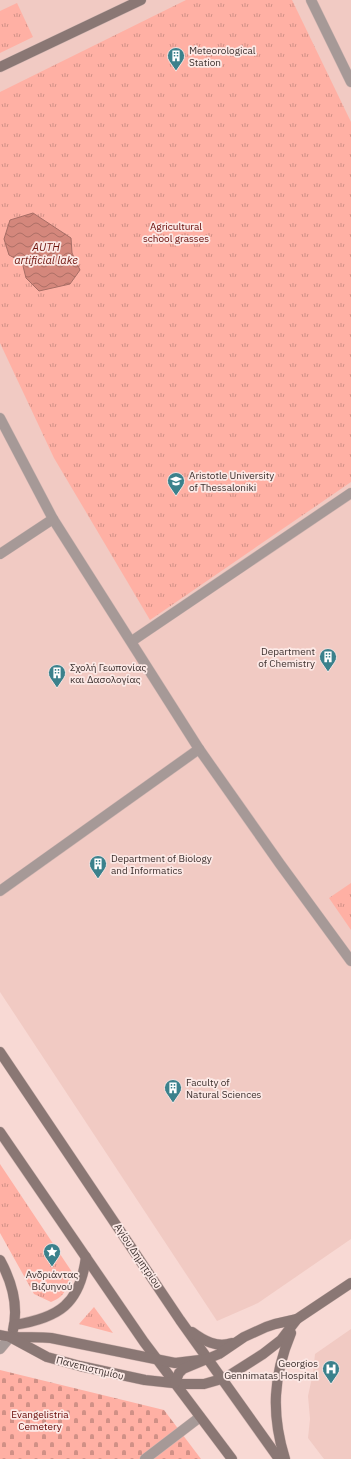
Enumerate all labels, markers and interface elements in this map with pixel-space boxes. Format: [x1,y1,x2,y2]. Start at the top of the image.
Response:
place label: Meteorological Station [189,44,256,69]
building icon: Meteorological Station [166,46,186,71]
park label: Agricultural school grasses [143,220,209,245]
water label: AUTH artificial lake [14,240,78,267]
place label: Aristotle University of Thessaloniki [189,469,274,494]
school or university icon: Aristotle University of Thessaloniki [166,471,186,496]
place label: Department of Chemistry [258,645,315,670]
building icon: Department of Chemistry [318,647,338,672]
place label: Σχολή Γεωπονίας και Δασολογίας [70,661,147,686]
building icon: Σχολή Γεωπονίας και Δασολογίας [47,663,67,688]
place label: Department of Biology and Informatics [111,852,212,877]
building icon: Department of Biology and Informatics [88,854,108,879]
place label: Faculty of Natural Sciences [186,1076,262,1101]
building icon: Faculty of Natural Sciences [163,1078,183,1103]
street label: Αγίου Δημητρίου [111,1221,165,1291]
place icon: Ανδριάντας Βιζυηνού [42,1242,62,1267]
place label: Ανδριάντας Βιζυηνού [26,1268,79,1293]
street label: Πανεπιστημίου [55,1353,125,1383]
place label: Georgios Gennimatas Hospital [224,1357,318,1382]
hospital icon: Georgios Gennimatas Hospital [321,1359,341,1384]
park label: Evangelistria Cemetery [11,1408,69,1433]

